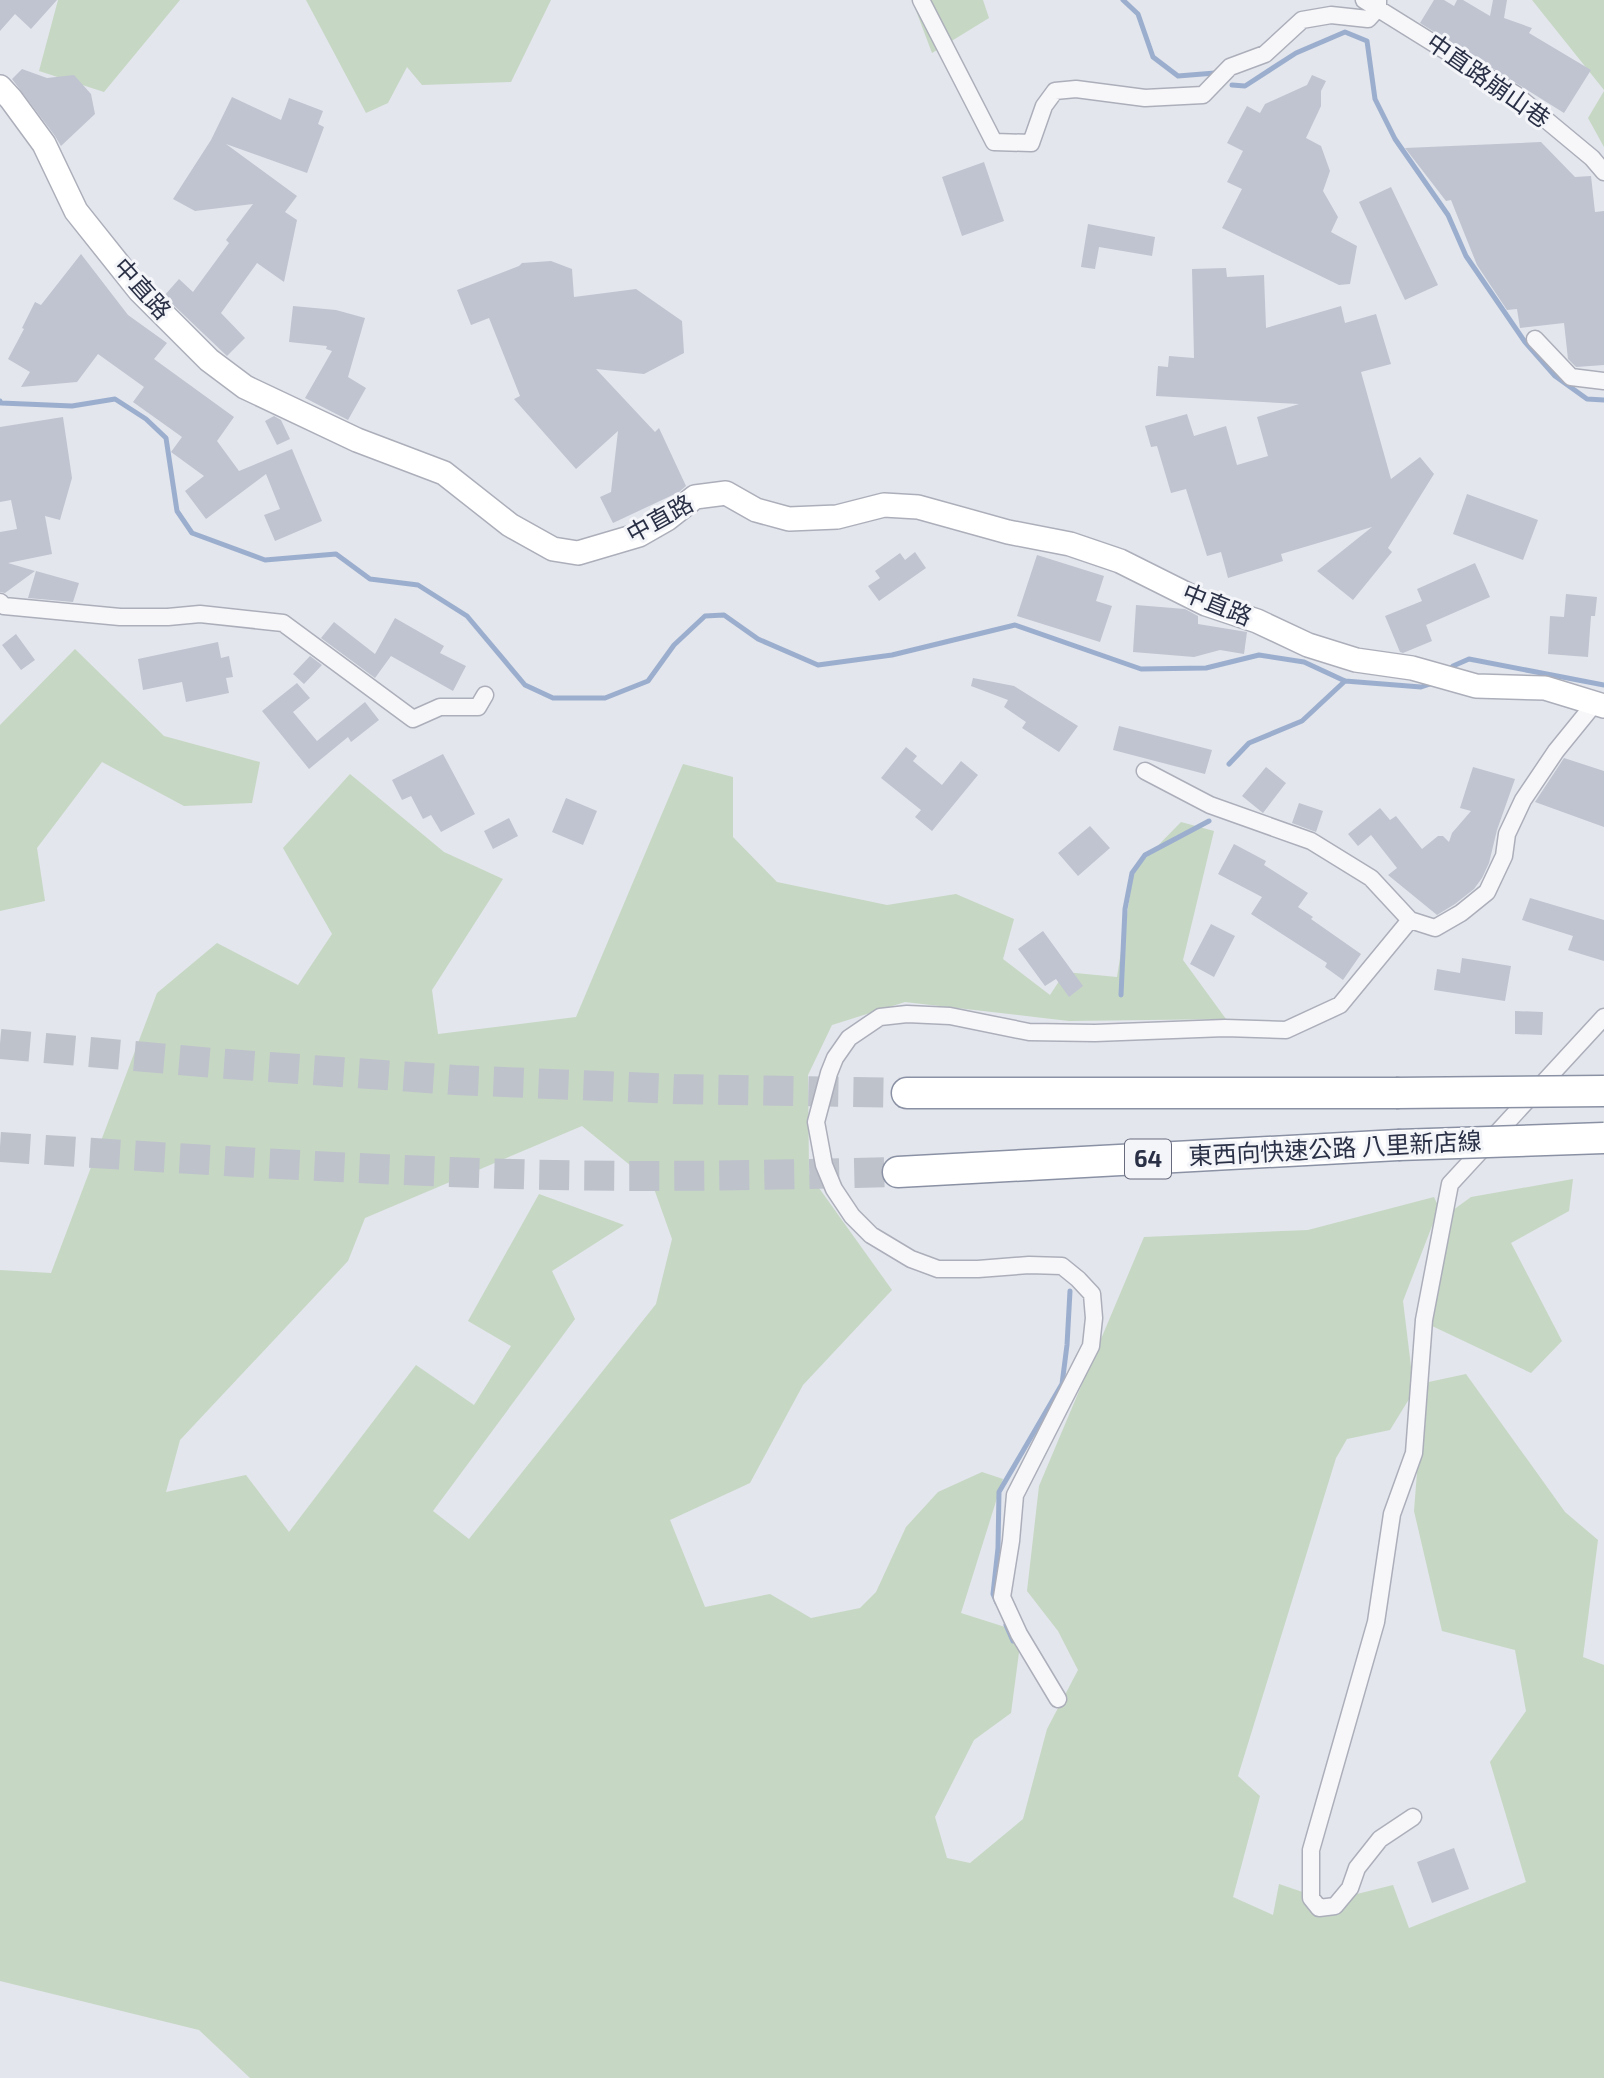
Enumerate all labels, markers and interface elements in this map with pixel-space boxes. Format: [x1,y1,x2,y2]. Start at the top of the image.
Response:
street label: 中直路崩山巷 [1422,27,1556,133]
street label: 中直路 [108,252,178,324]
street label: 中直路 [621,488,698,548]
street label: 中直路 [1179,577,1256,631]
street label: 東西向快速公路 八里新店線 [1188,1125,1482,1170]
road number: 64 [1125,1140,1171,1178]

